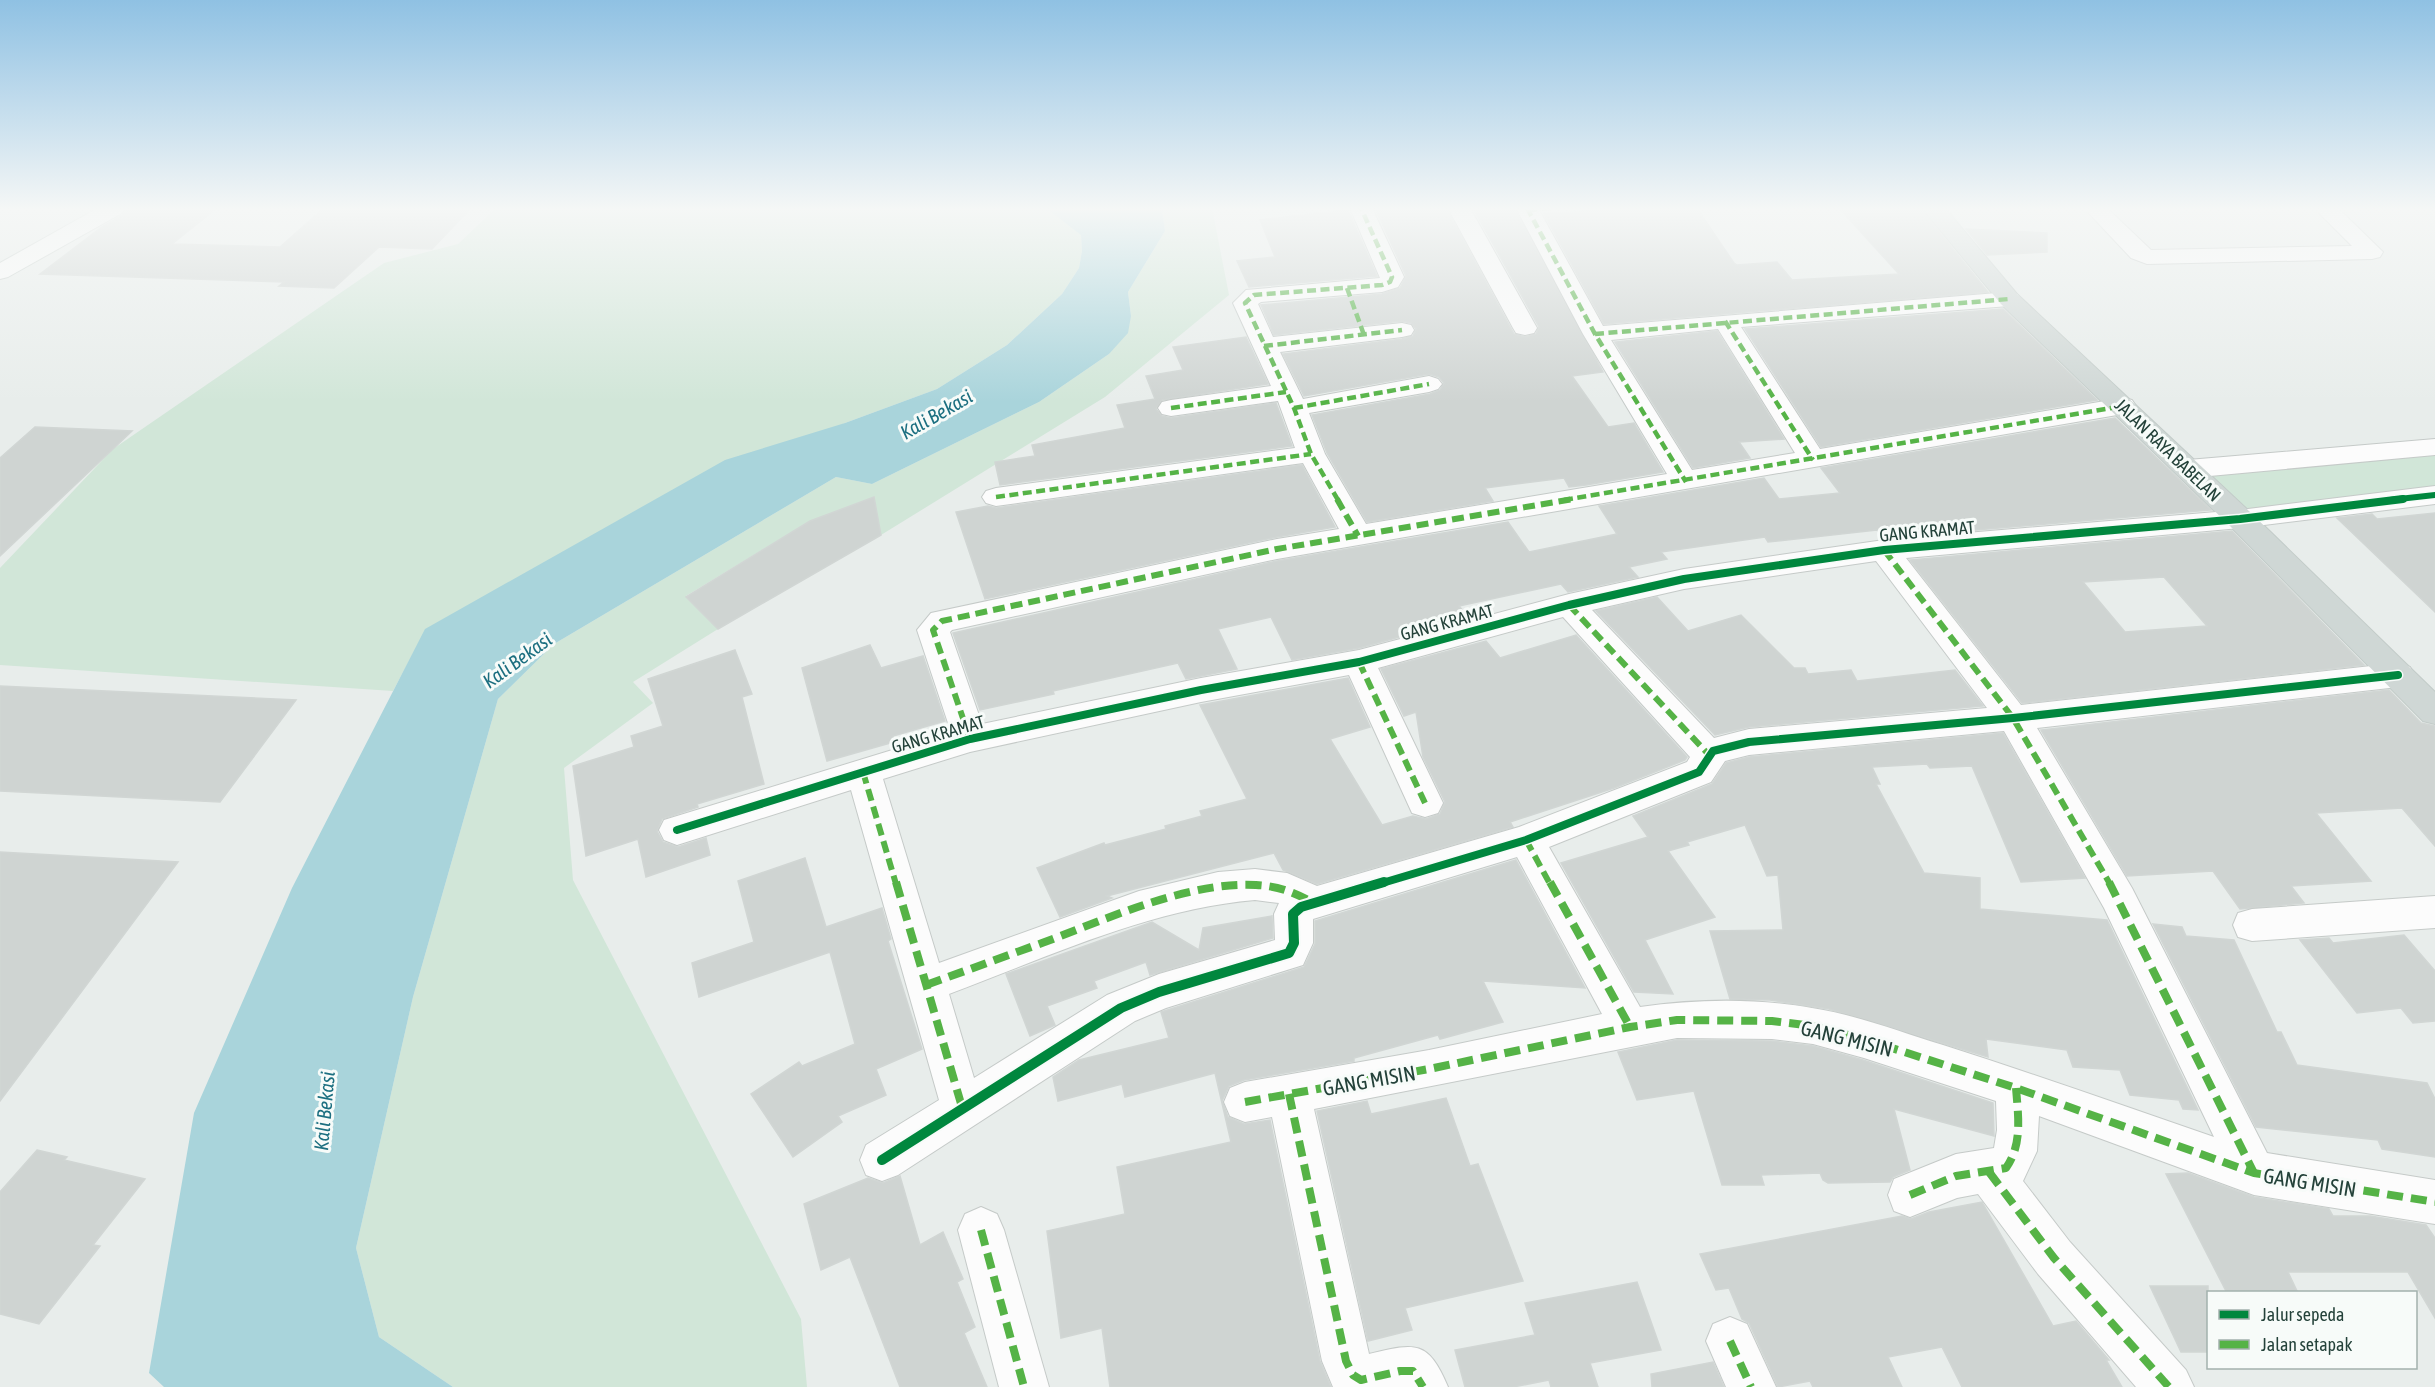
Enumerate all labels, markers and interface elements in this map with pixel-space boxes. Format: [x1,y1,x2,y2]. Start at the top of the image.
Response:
water label: Kali Bekasi [896,384,976,444]
street label: JALAN RAYA BABELAN [2111,394,2225,506]
street label: GANG KRAMAT [1878,516,1976,546]
street label: GANG KRAMAT [1398,599,1496,645]
water label: Kali Bekasi [478,627,556,693]
street label: GANG KRAMAT [889,711,987,757]
street label: GANG MISIN [1799,1015,1895,1061]
street label: GANG MISIN [1321,1060,1417,1100]
water label: Kali Bekasi [309,1070,339,1151]
street label: GANG MISIN [2262,1163,2358,1201]
legend [2207,1291,2417,1369]
text: Jalur sepeda [2261,1304,2344,1325]
text: Jalan setapak [2261,1334,2352,1355]

